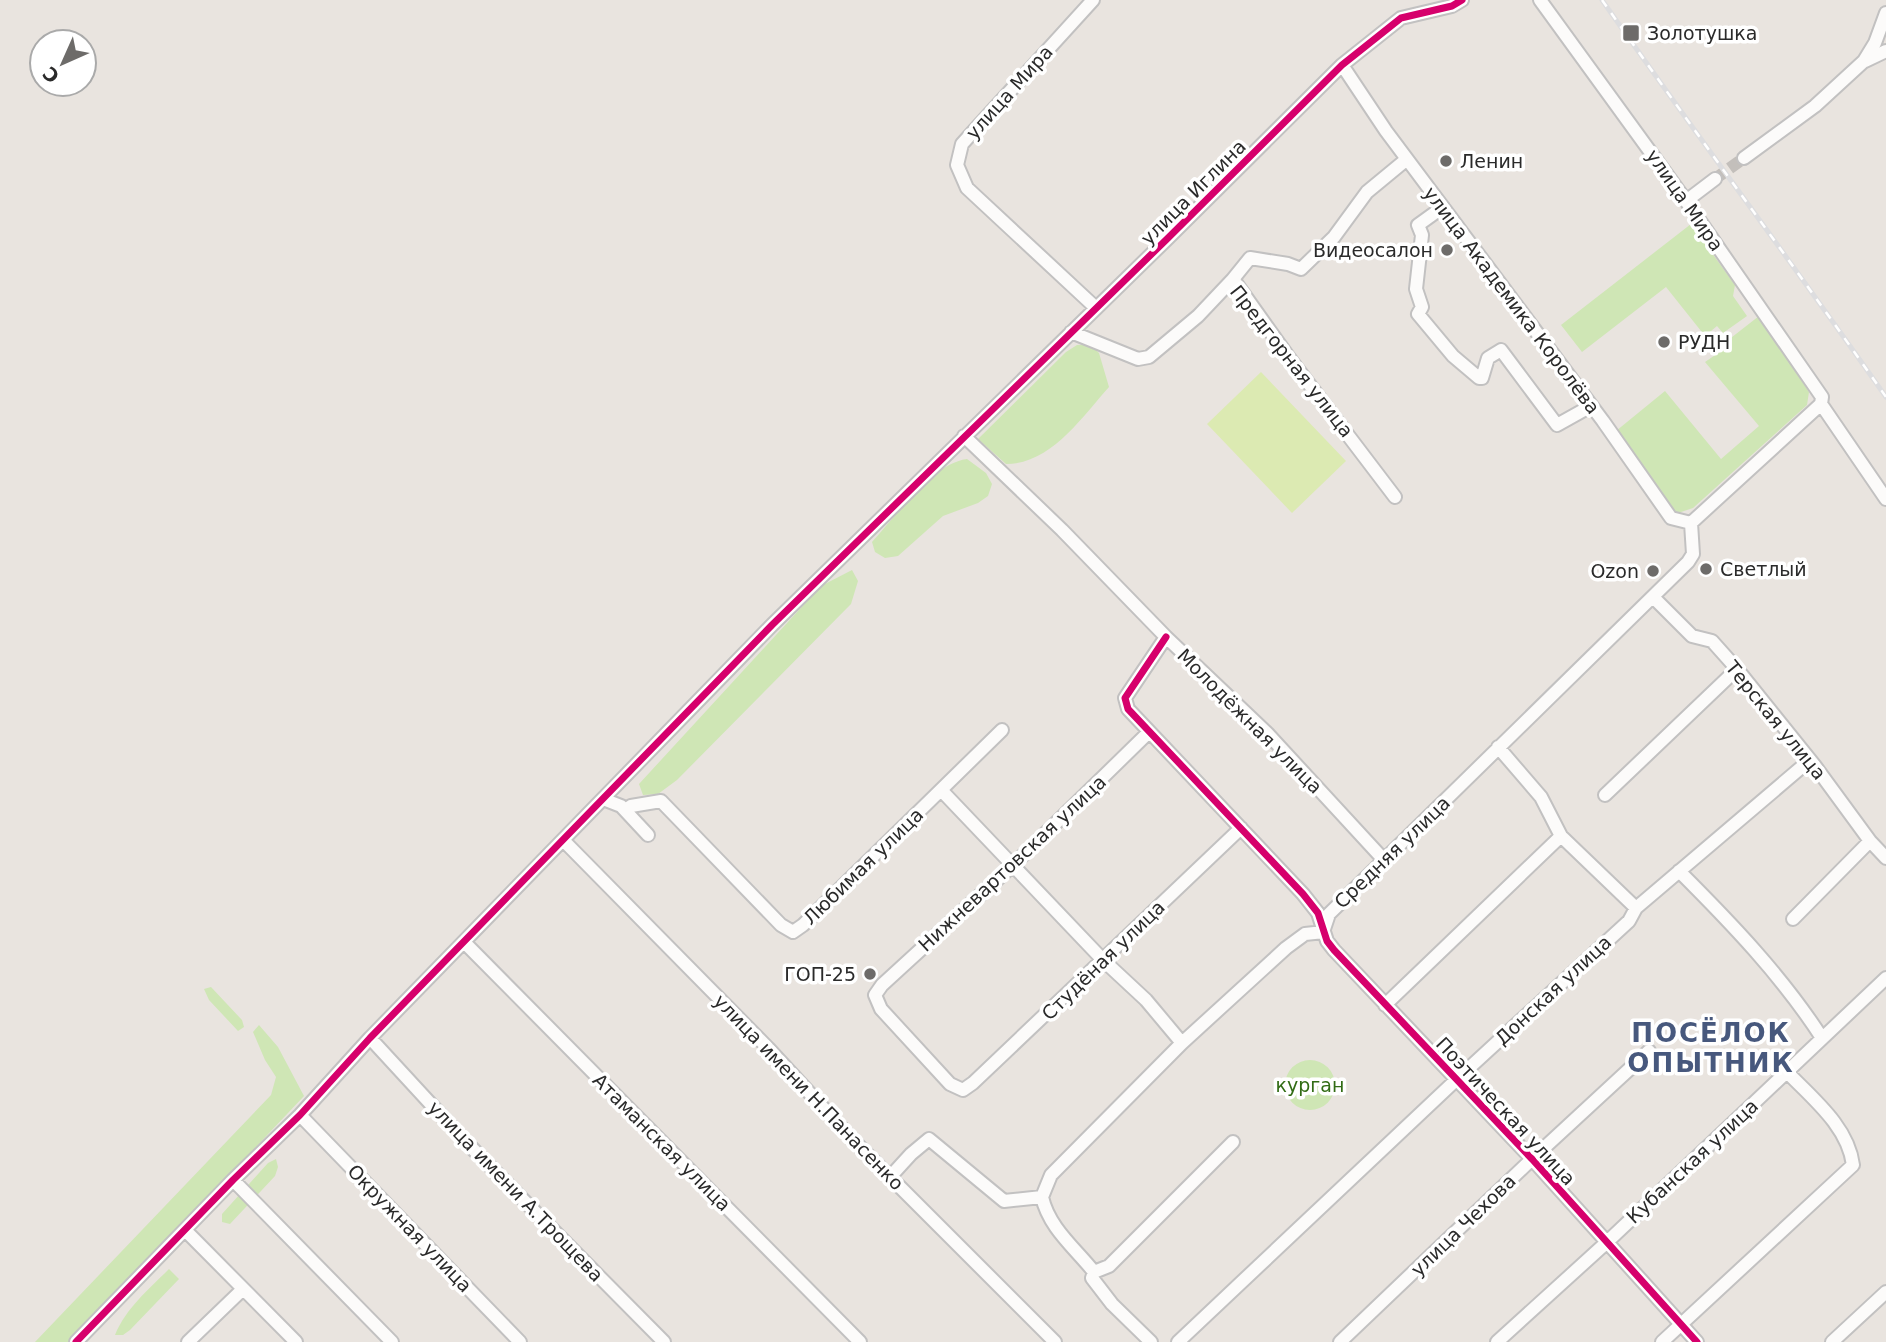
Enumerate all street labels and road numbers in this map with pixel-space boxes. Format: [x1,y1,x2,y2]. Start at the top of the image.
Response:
street label: улица Мира [961,40,1057,144]
street label: улица Иглина [1136,135,1250,249]
street label: улица Мира [1642,145,1728,255]
street label: улица Академика Королёва [1419,182,1605,418]
street label: Предгорная улица [1226,281,1358,441]
street label: Молодёжная улица [1173,644,1327,798]
street label: Терская улица [1721,655,1831,784]
street label: Нижневартовская улица [914,770,1110,956]
street label: Средняя улица [1330,791,1454,913]
street label: Любимая улица [798,803,928,929]
street label: Студёная улица [1037,896,1169,1024]
street label: Донская улица [1491,931,1615,1049]
street label: улица имени Н.Панасенко [710,990,908,1194]
street label: Поэтическая улица [1432,1033,1580,1189]
street label: Атаманская улица [589,1069,735,1215]
street label: Кубанская улица [1622,1094,1762,1228]
street label: улица имени А.Трощева [424,1096,608,1286]
street label: Окружная улица [343,1160,477,1296]
street label: улица Чехова [1406,1170,1520,1280]

